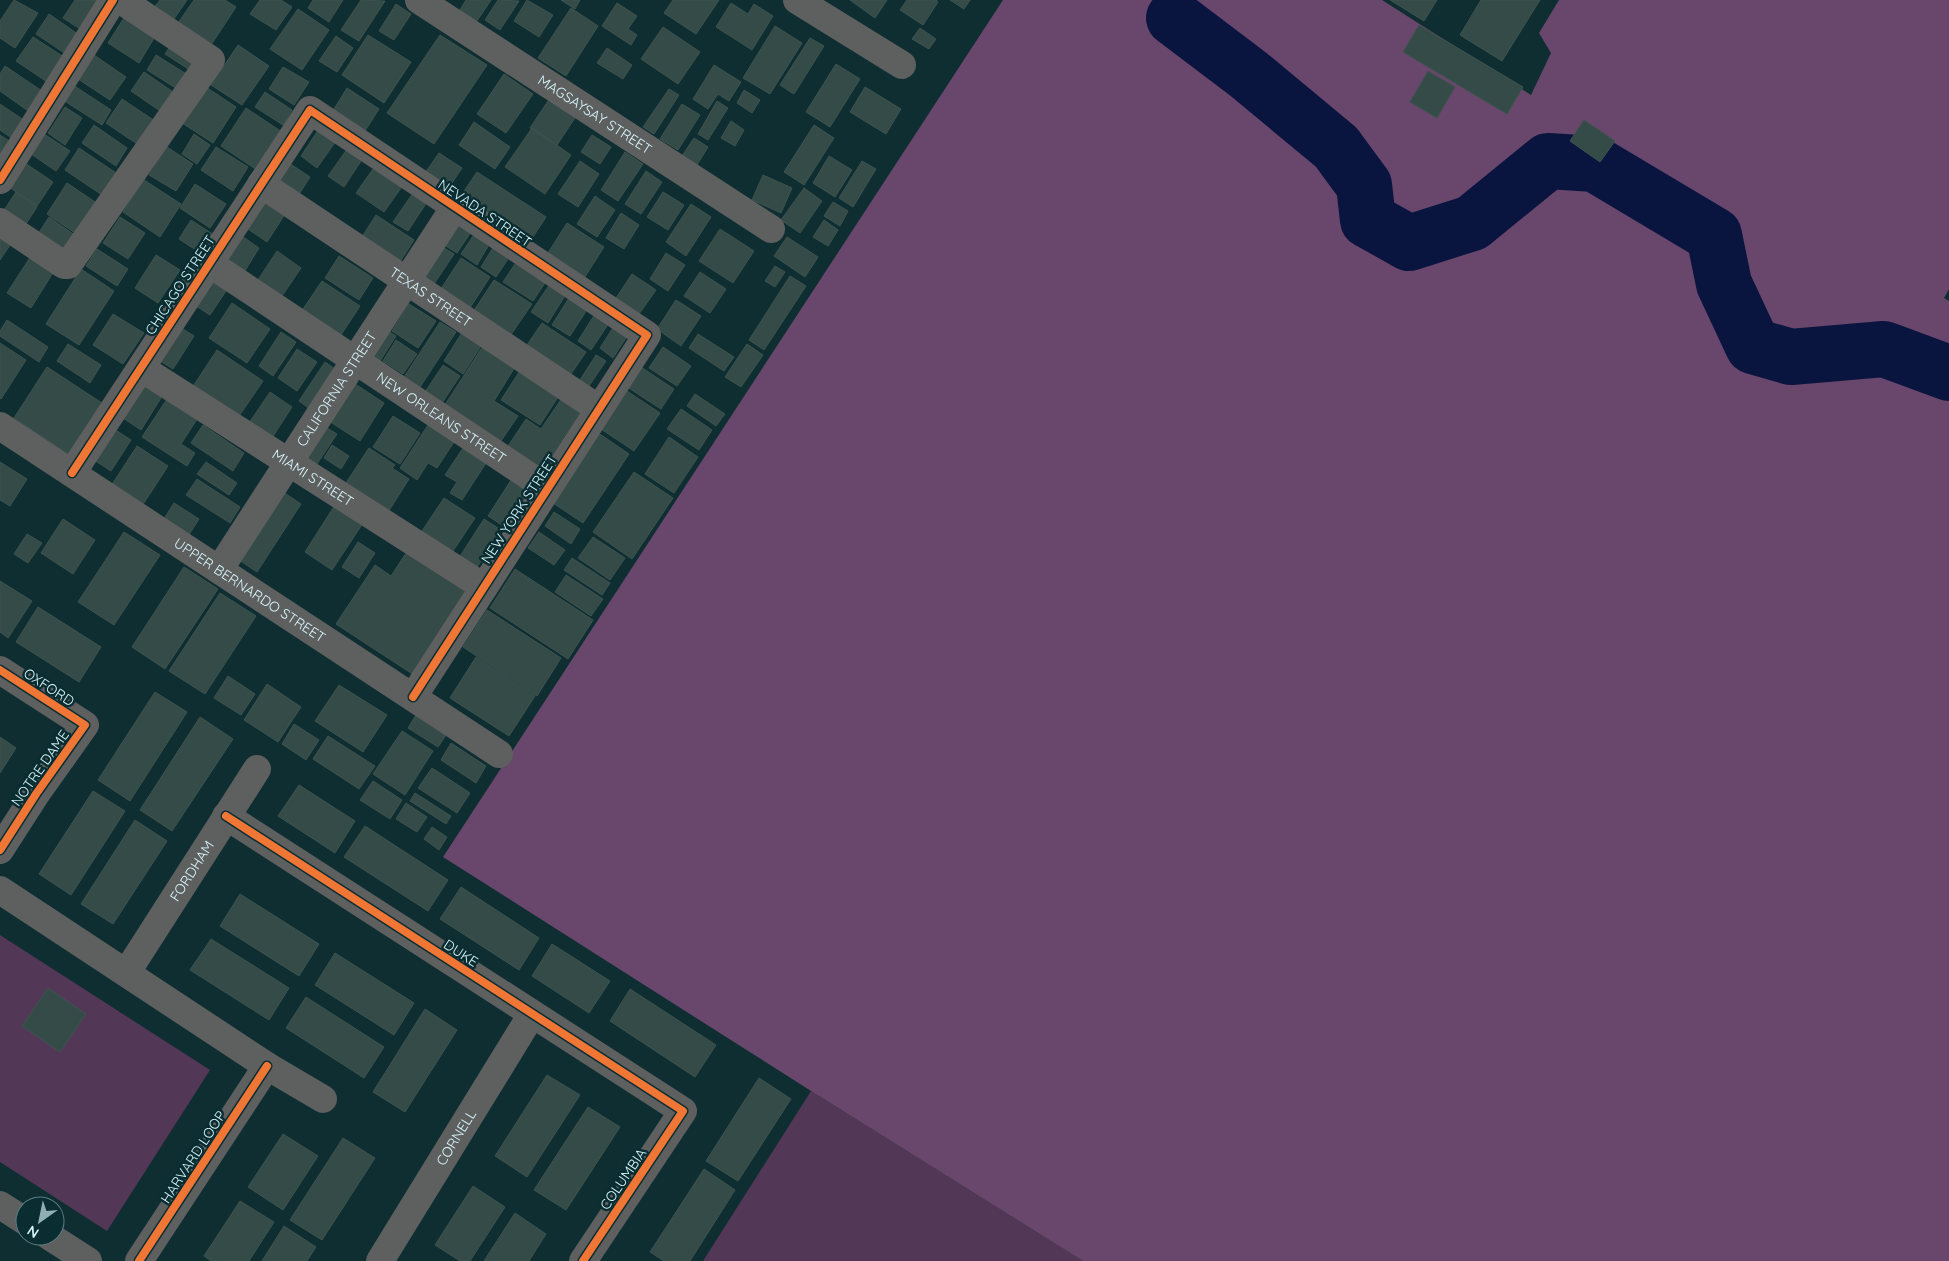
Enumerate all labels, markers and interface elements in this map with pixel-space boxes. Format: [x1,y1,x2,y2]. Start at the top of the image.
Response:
street label: MAGSAYSAY STREET [535,71,655,158]
street label: NEVADA STREET [435,175,535,251]
street label: CHICAGO STREET [141,232,219,338]
street label: TEXAS STREET [386,263,476,331]
street label: CALIFORNIA STREET [293,328,381,450]
street label: NEW ORLEANS STREET [373,368,510,467]
street label: MIAMI STREET [269,445,357,510]
street label: NEW YORK STREET [477,451,561,567]
street label: UPPER BERNARDO STREET [171,534,329,647]
street label: OXFORD [20,664,78,710]
street label: NOTRE DAME [7,726,73,810]
street label: FORDHAM [166,837,218,905]
street label: DUKE [440,935,482,971]
street label: CORNELL [432,1106,480,1169]
street label: HARVARD LOOP [156,1107,230,1207]
street label: COLUMBIA [596,1145,650,1213]
north arrow [15,1196,65,1246]
text: N [24,1222,42,1242]

